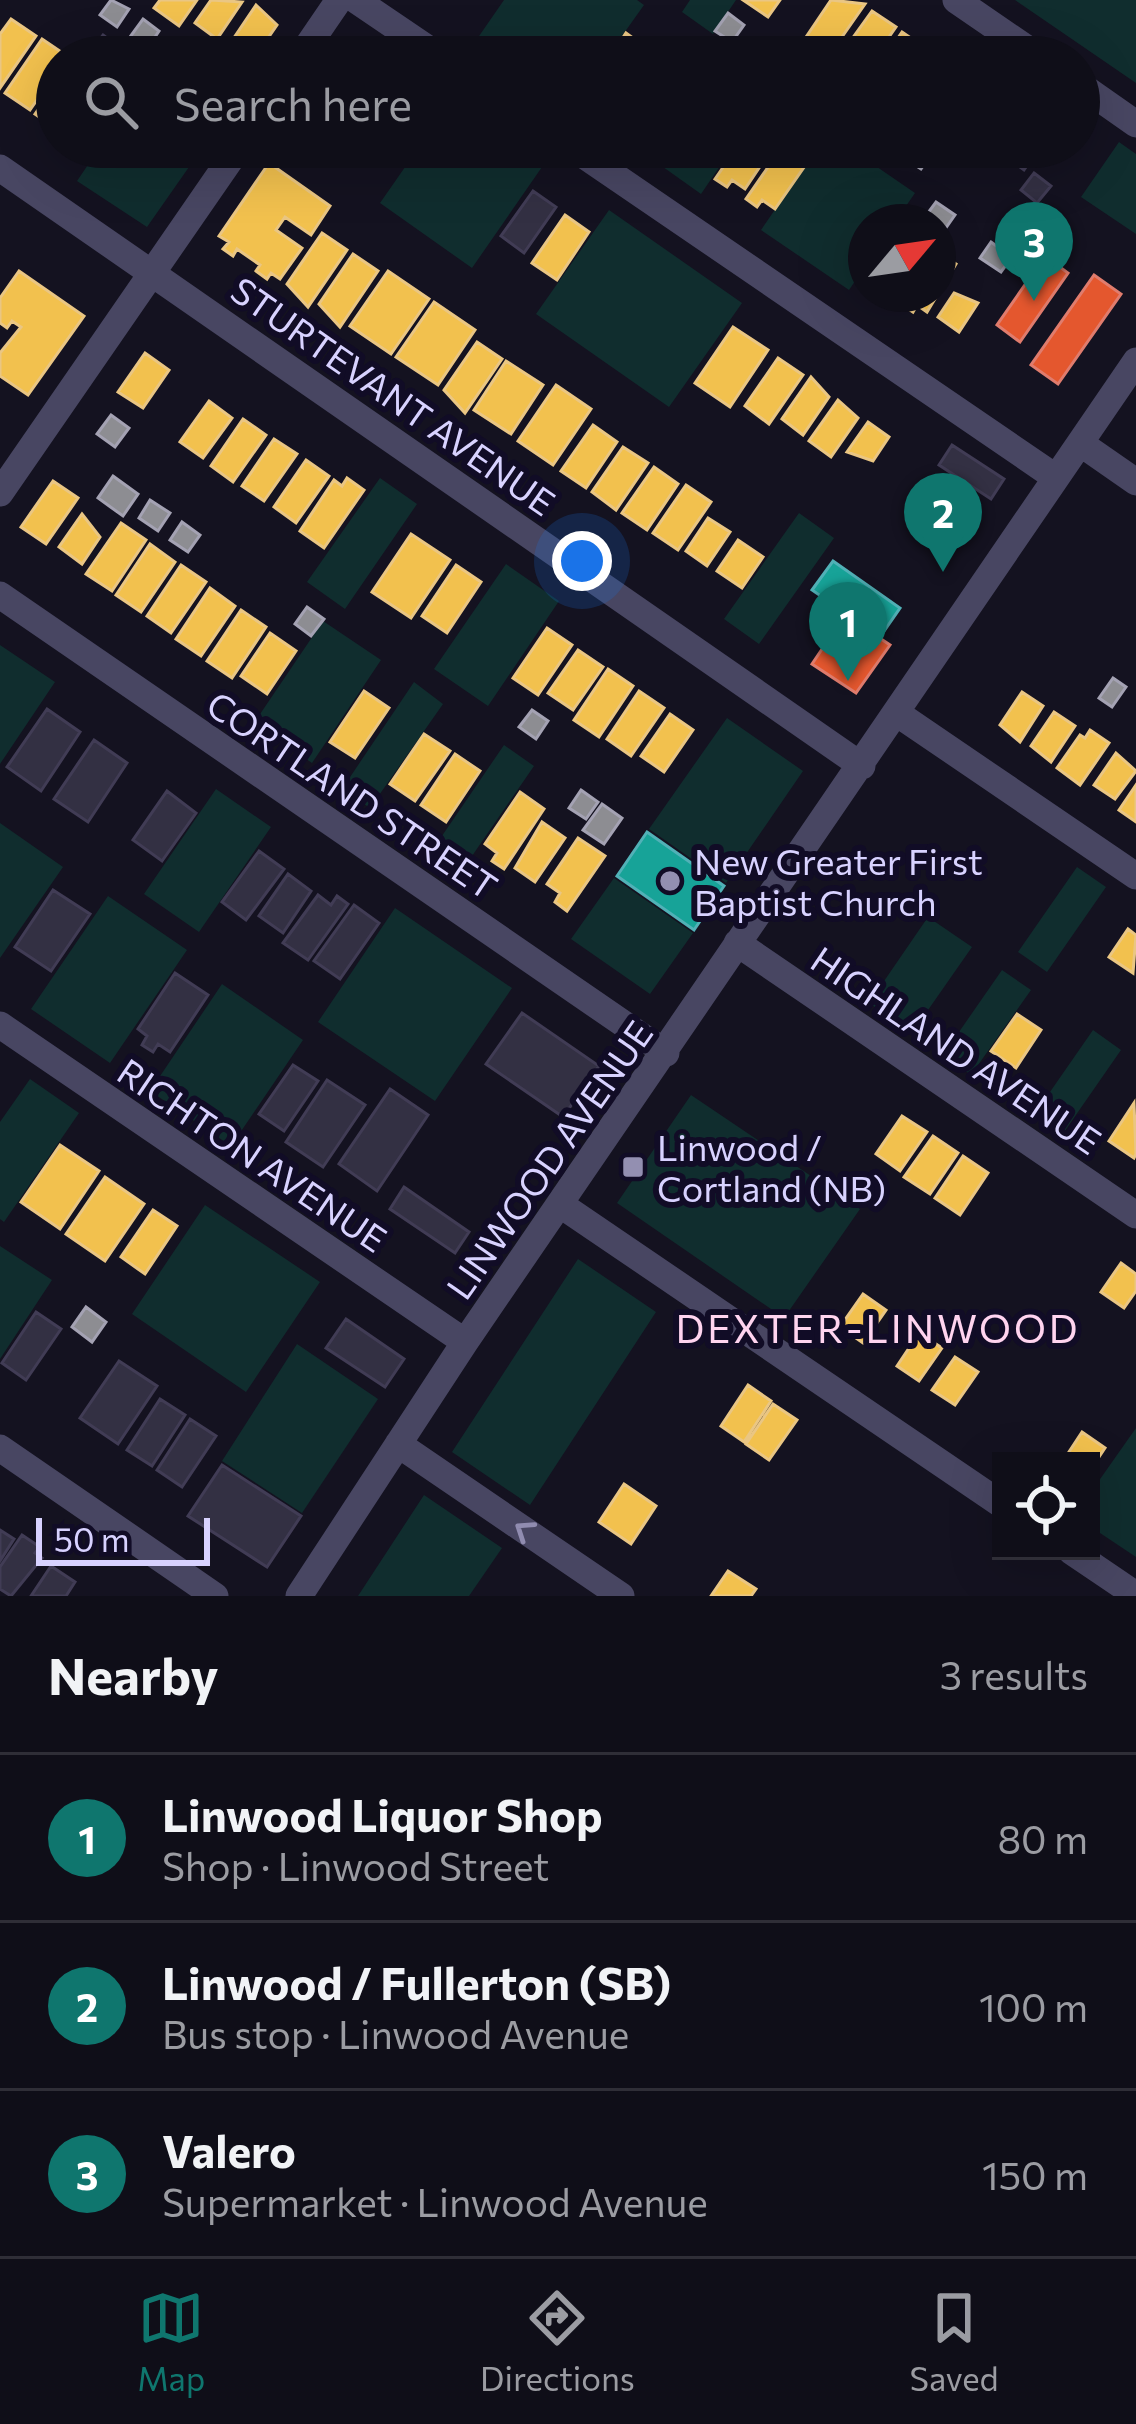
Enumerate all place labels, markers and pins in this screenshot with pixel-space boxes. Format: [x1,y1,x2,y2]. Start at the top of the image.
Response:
pin: 3 [995,202,1073,301]
pin: 2 [904,473,982,572]
pin: 1 [809,582,887,681]
place label: New Greater First Baptist Church [694,838,983,923]
marker: New Greater First Baptist Church [657,868,683,894]
place label: Linwood / Cortland (NB) [657,1124,886,1209]
marker: Linwood / Cortland (NB) [620,1154,646,1180]

